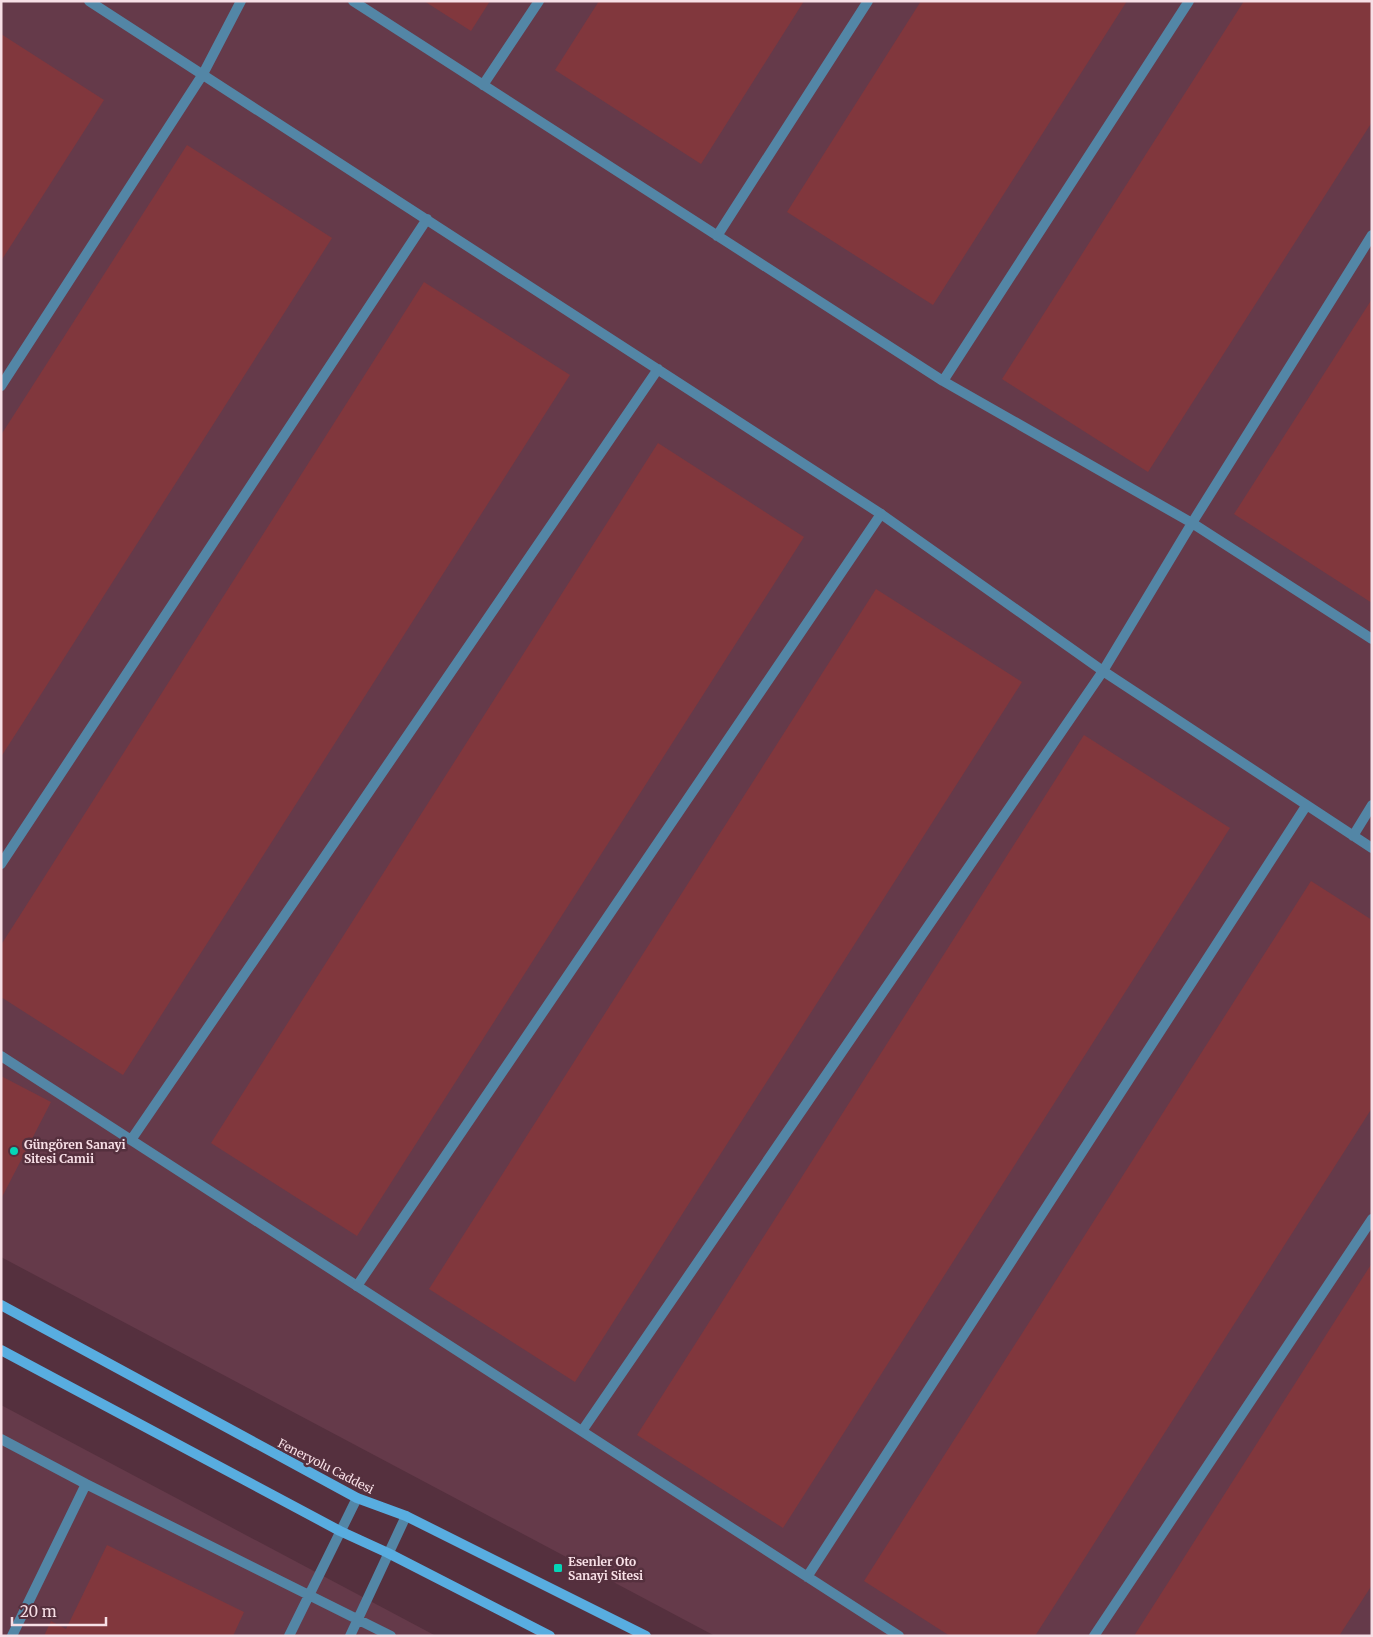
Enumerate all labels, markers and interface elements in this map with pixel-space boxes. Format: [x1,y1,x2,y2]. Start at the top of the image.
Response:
place label: Güngören Sanayi Sitesi Camii [24,1137,126,1166]
marker: Güngören Sanayi Sitesi Camii [8,1145,20,1157]
street label: Feneryolu Caddesi [275,1435,377,1497]
place label: Esenler Oto Sanayi Sitesi [568,1554,643,1583]
marker: Esenler Oto Sanayi Sitesi [552,1562,564,1574]
scale bar [12,1594,106,1626]
text: 20 m [20,1602,57,1621]

